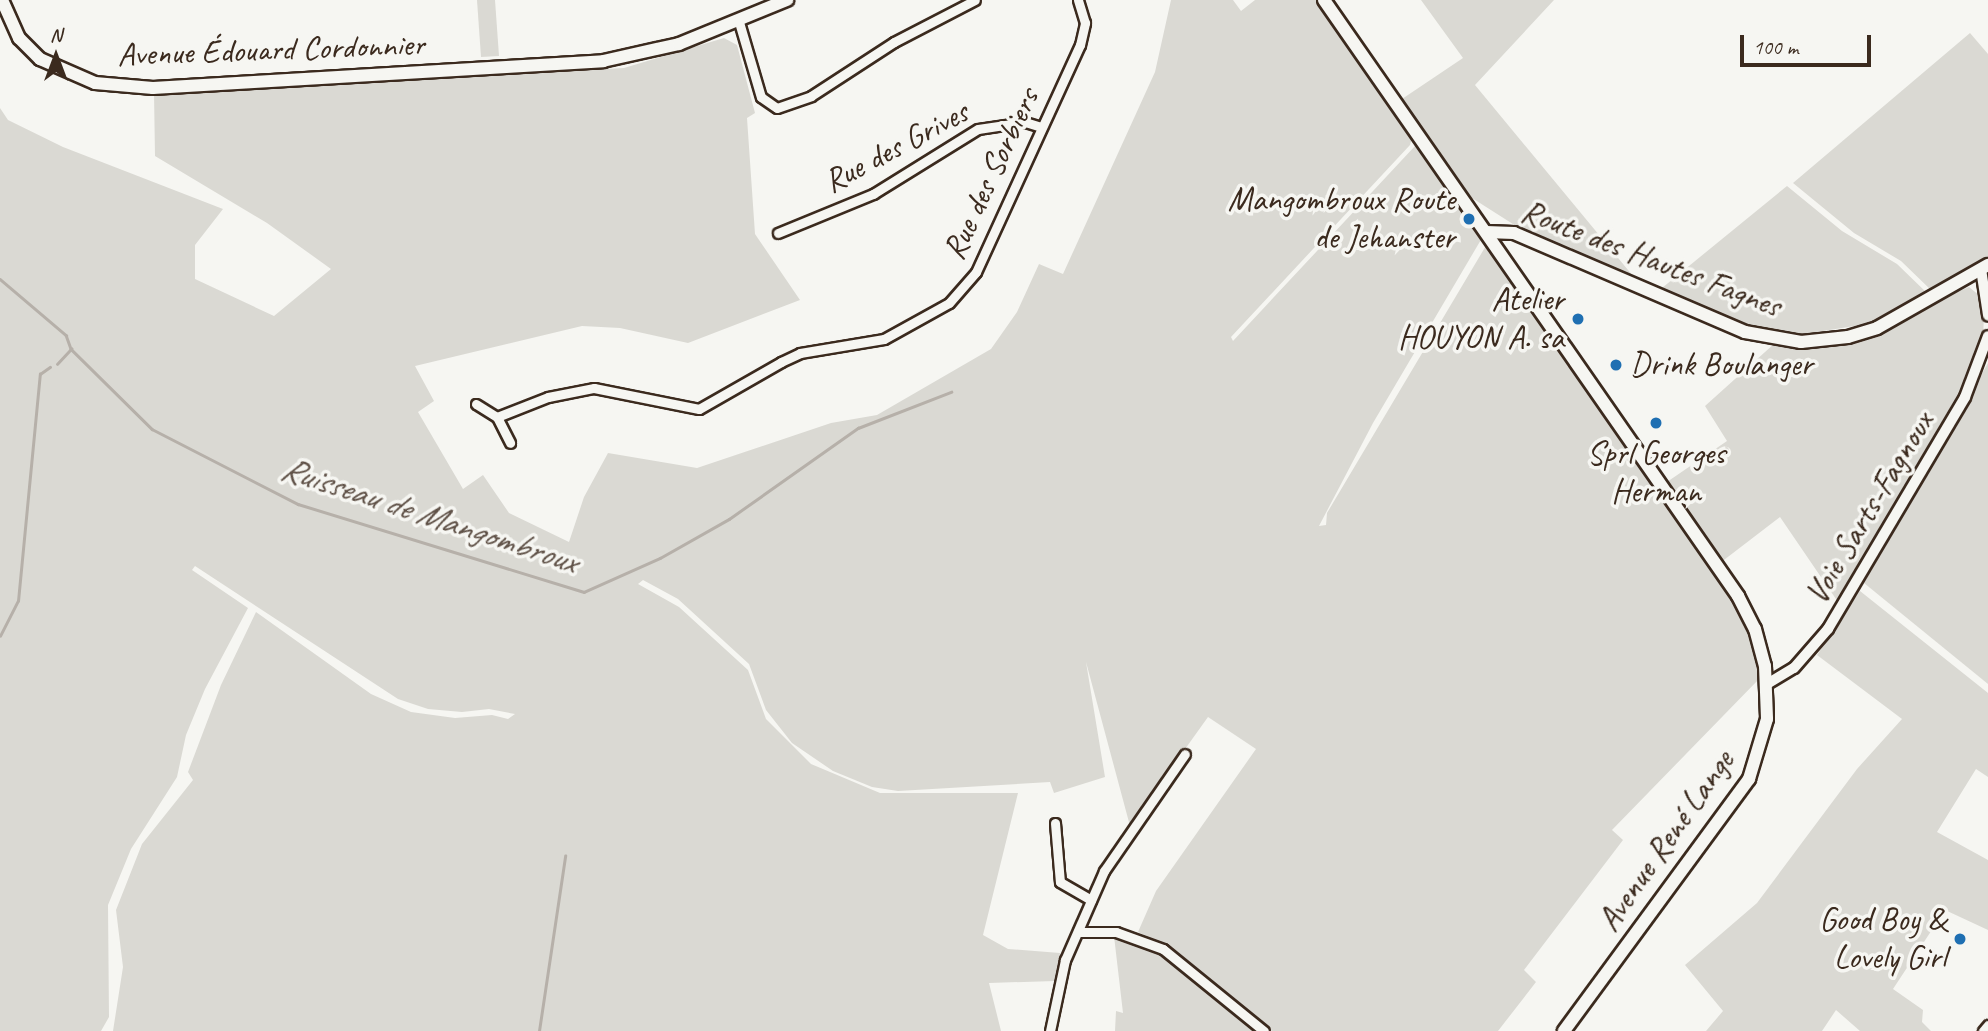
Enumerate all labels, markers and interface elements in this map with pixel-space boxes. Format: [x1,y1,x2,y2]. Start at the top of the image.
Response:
north arrow [21,21,91,91]
scale bar [1743,21,1874,65]
text: N [50,23,62,47]
street label: Avenue Édouard Cordonnier [117,25,425,75]
text: 100 m [1753,34,1798,60]
street label: Rue des Sorbiers [934,82,1048,266]
street label: Rue des Grives [817,92,975,202]
place label: Mangombroux Route de Jehanster [1228,180,1455,258]
street label: Route des Hautes Fagnes [1515,191,1787,327]
marker: Mangombroux Route de Jehanster [1461,211,1477,227]
place label: Atelier HOUYON A. sa [1398,280,1564,358]
marker: Atelier HOUYON A. sa [1570,311,1586,327]
place label: Drink Boulanger [1630,345,1812,385]
marker: Drink Boulanger [1608,357,1624,373]
street label: Voie Sarts-Fagnoux [1797,405,1943,611]
marker: Sprl Georges Herman [1648,415,1664,431]
place label: Sprl Georges Herman [1587,434,1725,512]
water label: Ruisseau de Mangombroux [276,447,582,583]
street label: Avenue René Lange [1589,743,1743,939]
place label: Good Boy & Lovely Girl [1819,900,1946,978]
marker: Good Boy & Lovely Girl [1952,931,1968,947]

